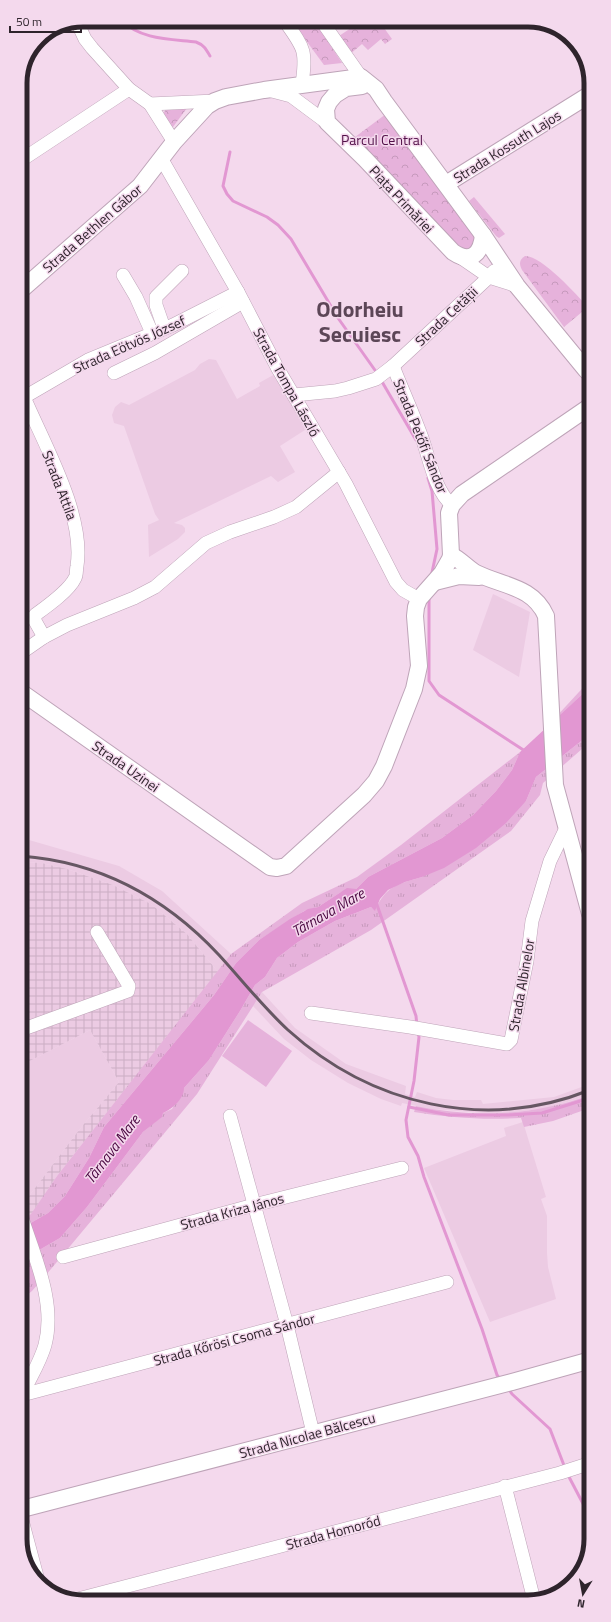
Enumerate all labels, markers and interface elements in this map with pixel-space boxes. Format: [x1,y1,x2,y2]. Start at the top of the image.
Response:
scale bar [10,8,81,34]
text: 50 m [16,12,42,31]
street label: Strada Kossuth Lajos [449,104,565,188]
park label: Parcul Central [341,129,423,150]
street label: Piața Primăriei [365,160,439,238]
street label: Strada Bethlen Gábor [38,179,147,277]
street label: Strada Cetății [410,281,482,351]
district label: Odorheiu Secuiesc [316,292,404,351]
street label: Strada Eötvös József [69,310,189,378]
street label: Strada Tompa László [248,324,326,440]
street label: Strada Petőfi Sándor [388,376,454,497]
street label: Strada Attila [37,447,83,523]
street label: Strada Uzinei [88,735,164,797]
water label: Târnava Mare [287,881,370,942]
street label: Strada Albinelor [503,937,540,1033]
water label: Târnava Mare [78,1109,146,1188]
street label: Strada Kriza János [178,1187,286,1235]
street label: Strada Kőrösi Csoma Sándor [151,1307,317,1371]
street label: Strada Nicolae Bălcescu [237,1407,377,1463]
street label: Strada Homoród [283,1509,383,1555]
north arrow [563,1574,603,1614]
text: N [576,1595,586,1612]

